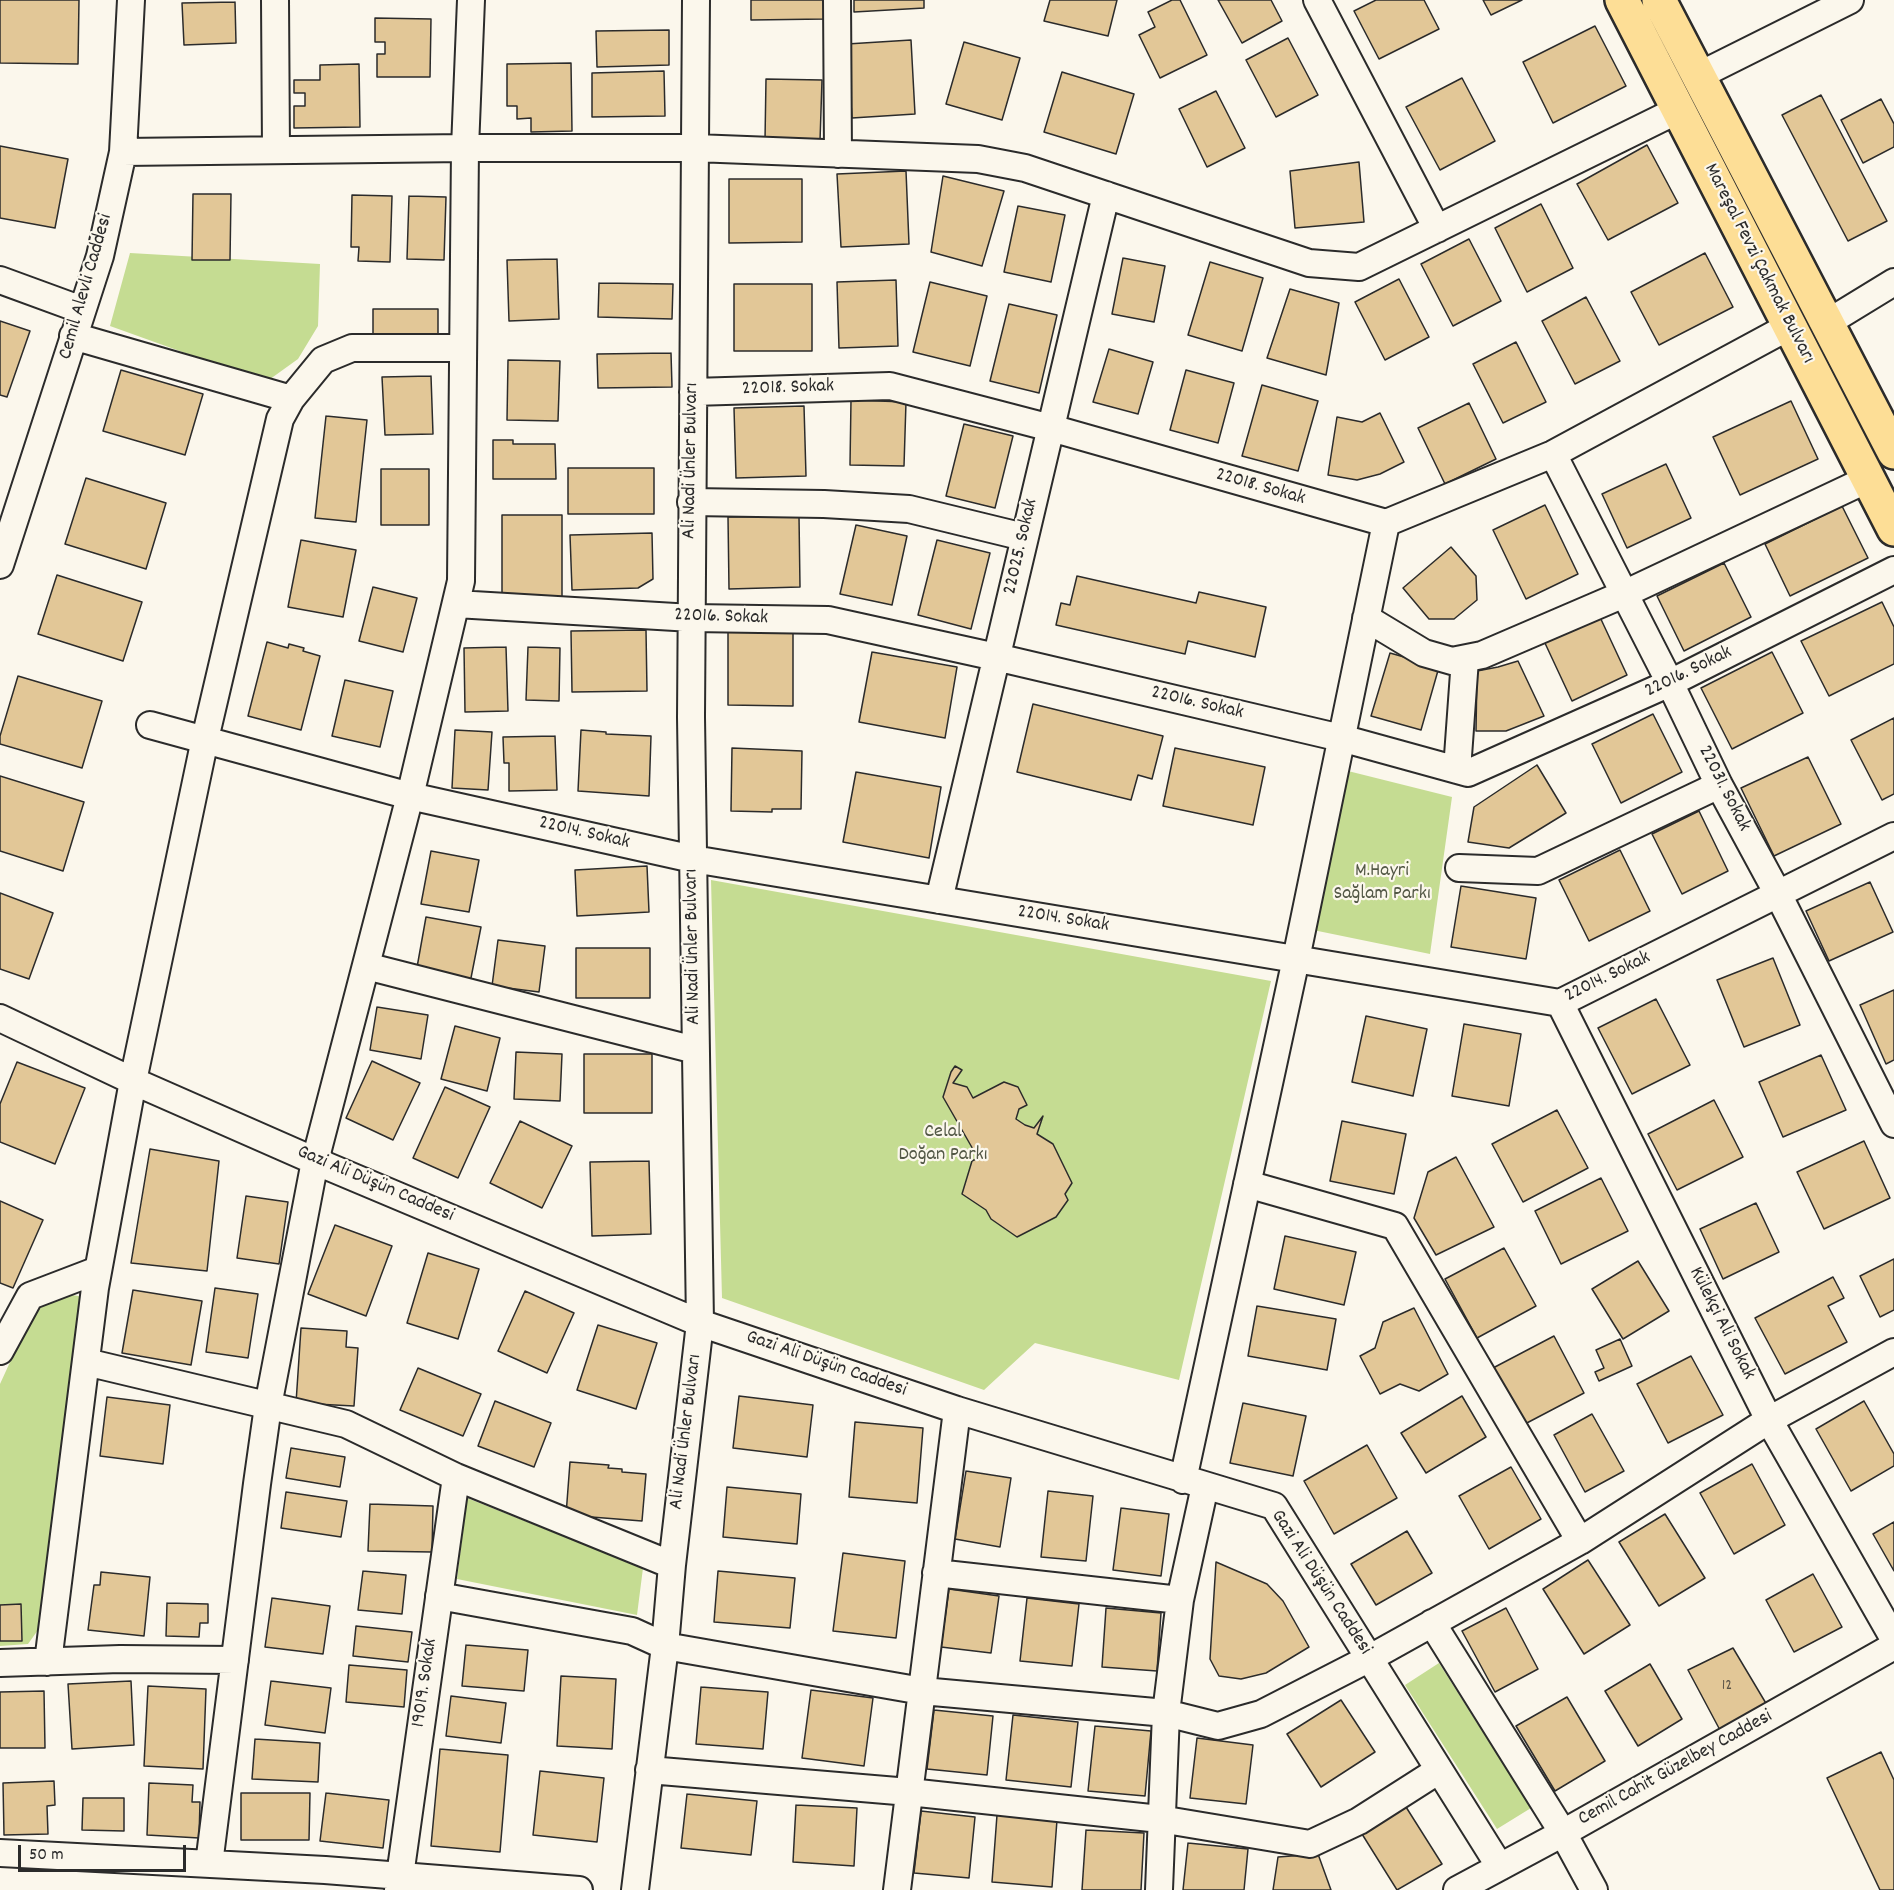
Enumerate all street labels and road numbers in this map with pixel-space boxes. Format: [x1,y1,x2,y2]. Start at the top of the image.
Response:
street label: Mareşal Fevzi Çakmak Bulvarı [1697,160,1819,368]
street label: Cemil Alevli Caddesi [55,212,119,362]
street label: 22018. Sokak [742,375,834,403]
street label: Ali Nadi Ünler Bulvarı [679,383,705,539]
street label: 22018. Sokak [1212,464,1308,512]
street label: 22025. Sokak [999,497,1045,597]
street label: 22016. Sokak [674,604,768,632]
street label: 22016. Sokak [1642,642,1736,704]
street label: 22016. Sokak [1149,682,1245,726]
street label: 22031. Sokak [1691,742,1755,836]
street label: 22014. Sokak [536,812,632,856]
street label: Ali Nadi Ünler Bulvarı [681,869,707,1025]
street label: 22014. Sokak [1015,901,1111,939]
street label: 22014. Sokak [1561,947,1655,1009]
street label: Gazi Ali Düşün Caddesi [293,1141,457,1229]
street label: Külekçi Ali Sokak [1682,1264,1760,1384]
street label: Gazi Ali Düşün Caddesi [743,1326,909,1404]
street label: Ali Nadi Ünler Bulvarı [666,1353,708,1511]
street label: Gazi Ali Düşün Caddesi [1264,1506,1376,1660]
street label: 19019. Sokak [408,1637,444,1729]
street label: Cemil Cahit Güzelbey Caddesi [1575,1706,1777,1832]

